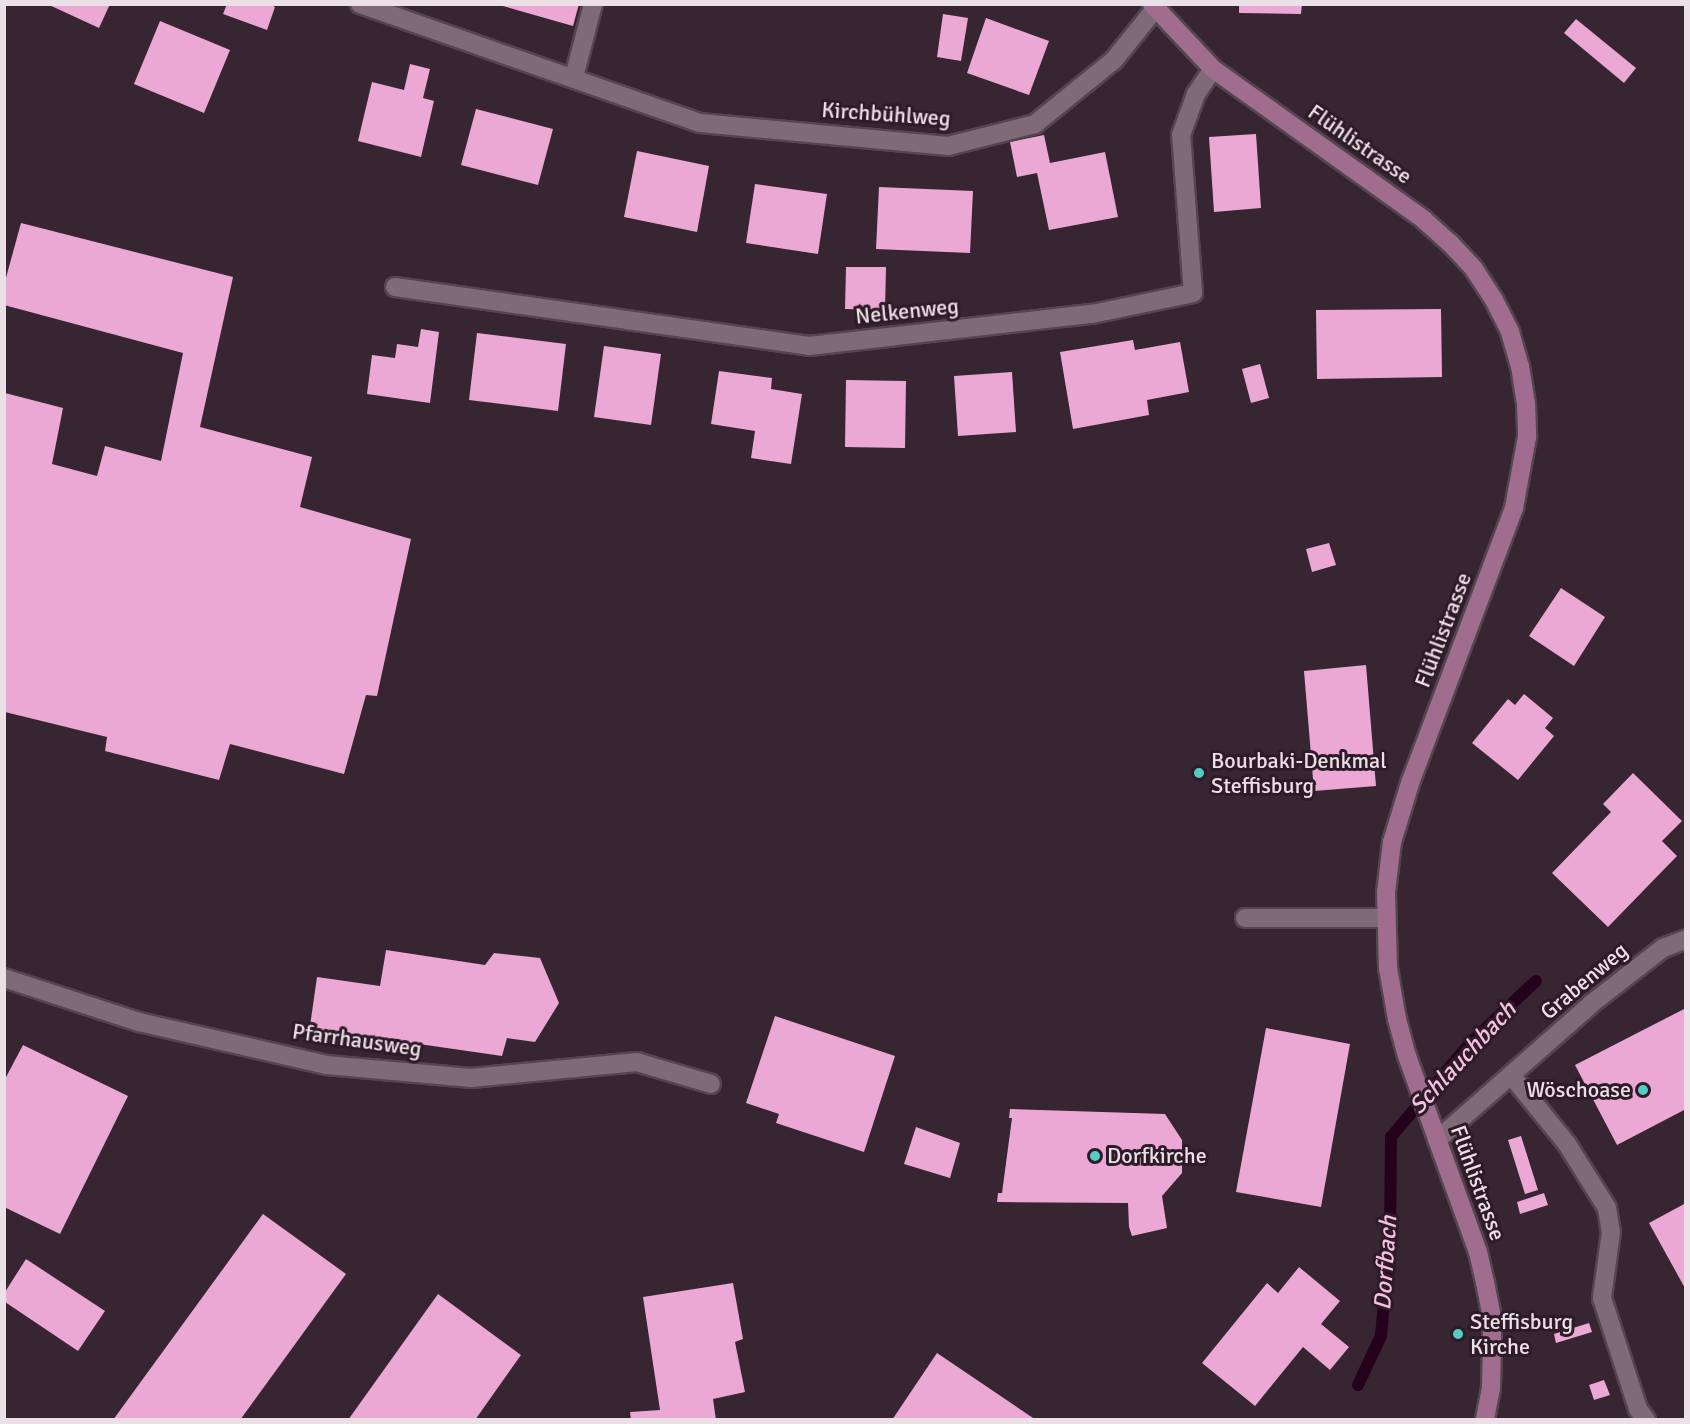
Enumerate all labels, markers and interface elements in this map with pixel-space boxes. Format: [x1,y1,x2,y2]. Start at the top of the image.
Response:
street label: Kirchbühlweg [821,96,951,132]
street label: Flühlistrasse [1303,99,1417,189]
street label: Nelkenweg [854,292,960,330]
street label: Flühlistrasse [1409,569,1477,691]
place label: Bourbaki-Denkmal Steffisburg [1211,747,1387,798]
marker: Bourbaki-Denkmal Steffisburg [1192,766,1206,780]
street label: Grabenweg [1535,937,1633,1025]
water label: Schlauchbach [1404,996,1522,1120]
street label: Pfarrhausweg [291,1018,423,1062]
place label: Wöschoase [1526,1077,1631,1103]
marker: Wöschoase [1636,1083,1650,1097]
street label: Flühlistrasse [1445,1122,1511,1244]
place label: Dorfkirche [1107,1143,1207,1169]
marker: Dorfkirche [1088,1149,1102,1163]
water label: Dorfbach [1368,1215,1404,1311]
place label: Steffisburg Kirche [1470,1308,1573,1360]
marker: Steffisburg Kirche [1451,1327,1465,1341]

